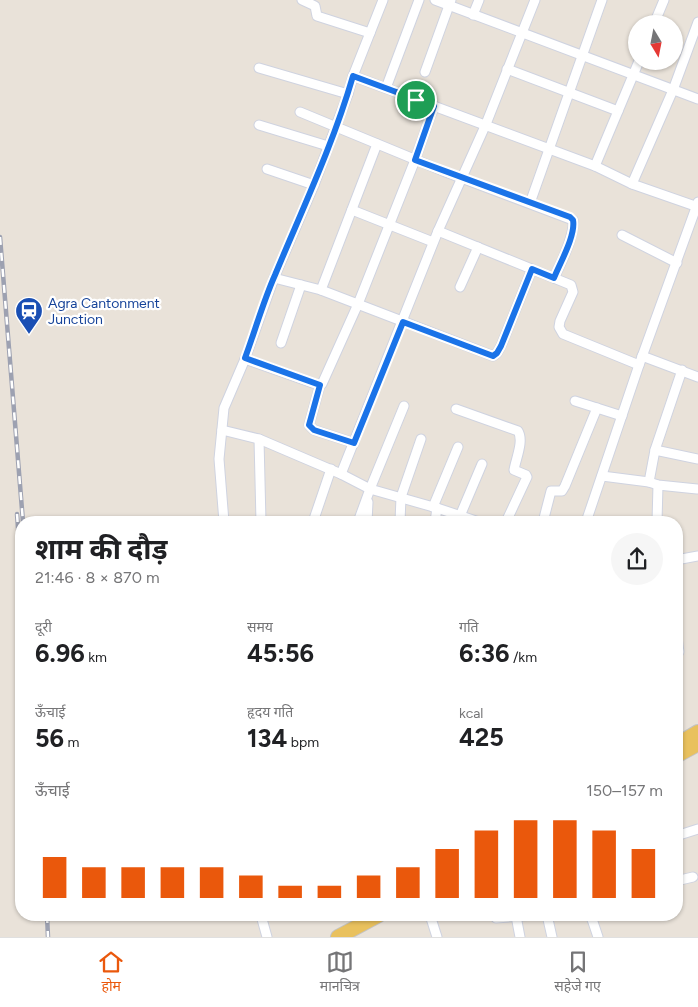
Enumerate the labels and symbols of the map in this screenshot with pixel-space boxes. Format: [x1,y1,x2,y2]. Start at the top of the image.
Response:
north arrow [628,15,682,70]
pin [395,79,437,121]
place label: Agra Cantonment Junction [48,295,160,328]
station icon: Agra Cantonment Junction [14,296,44,335]

